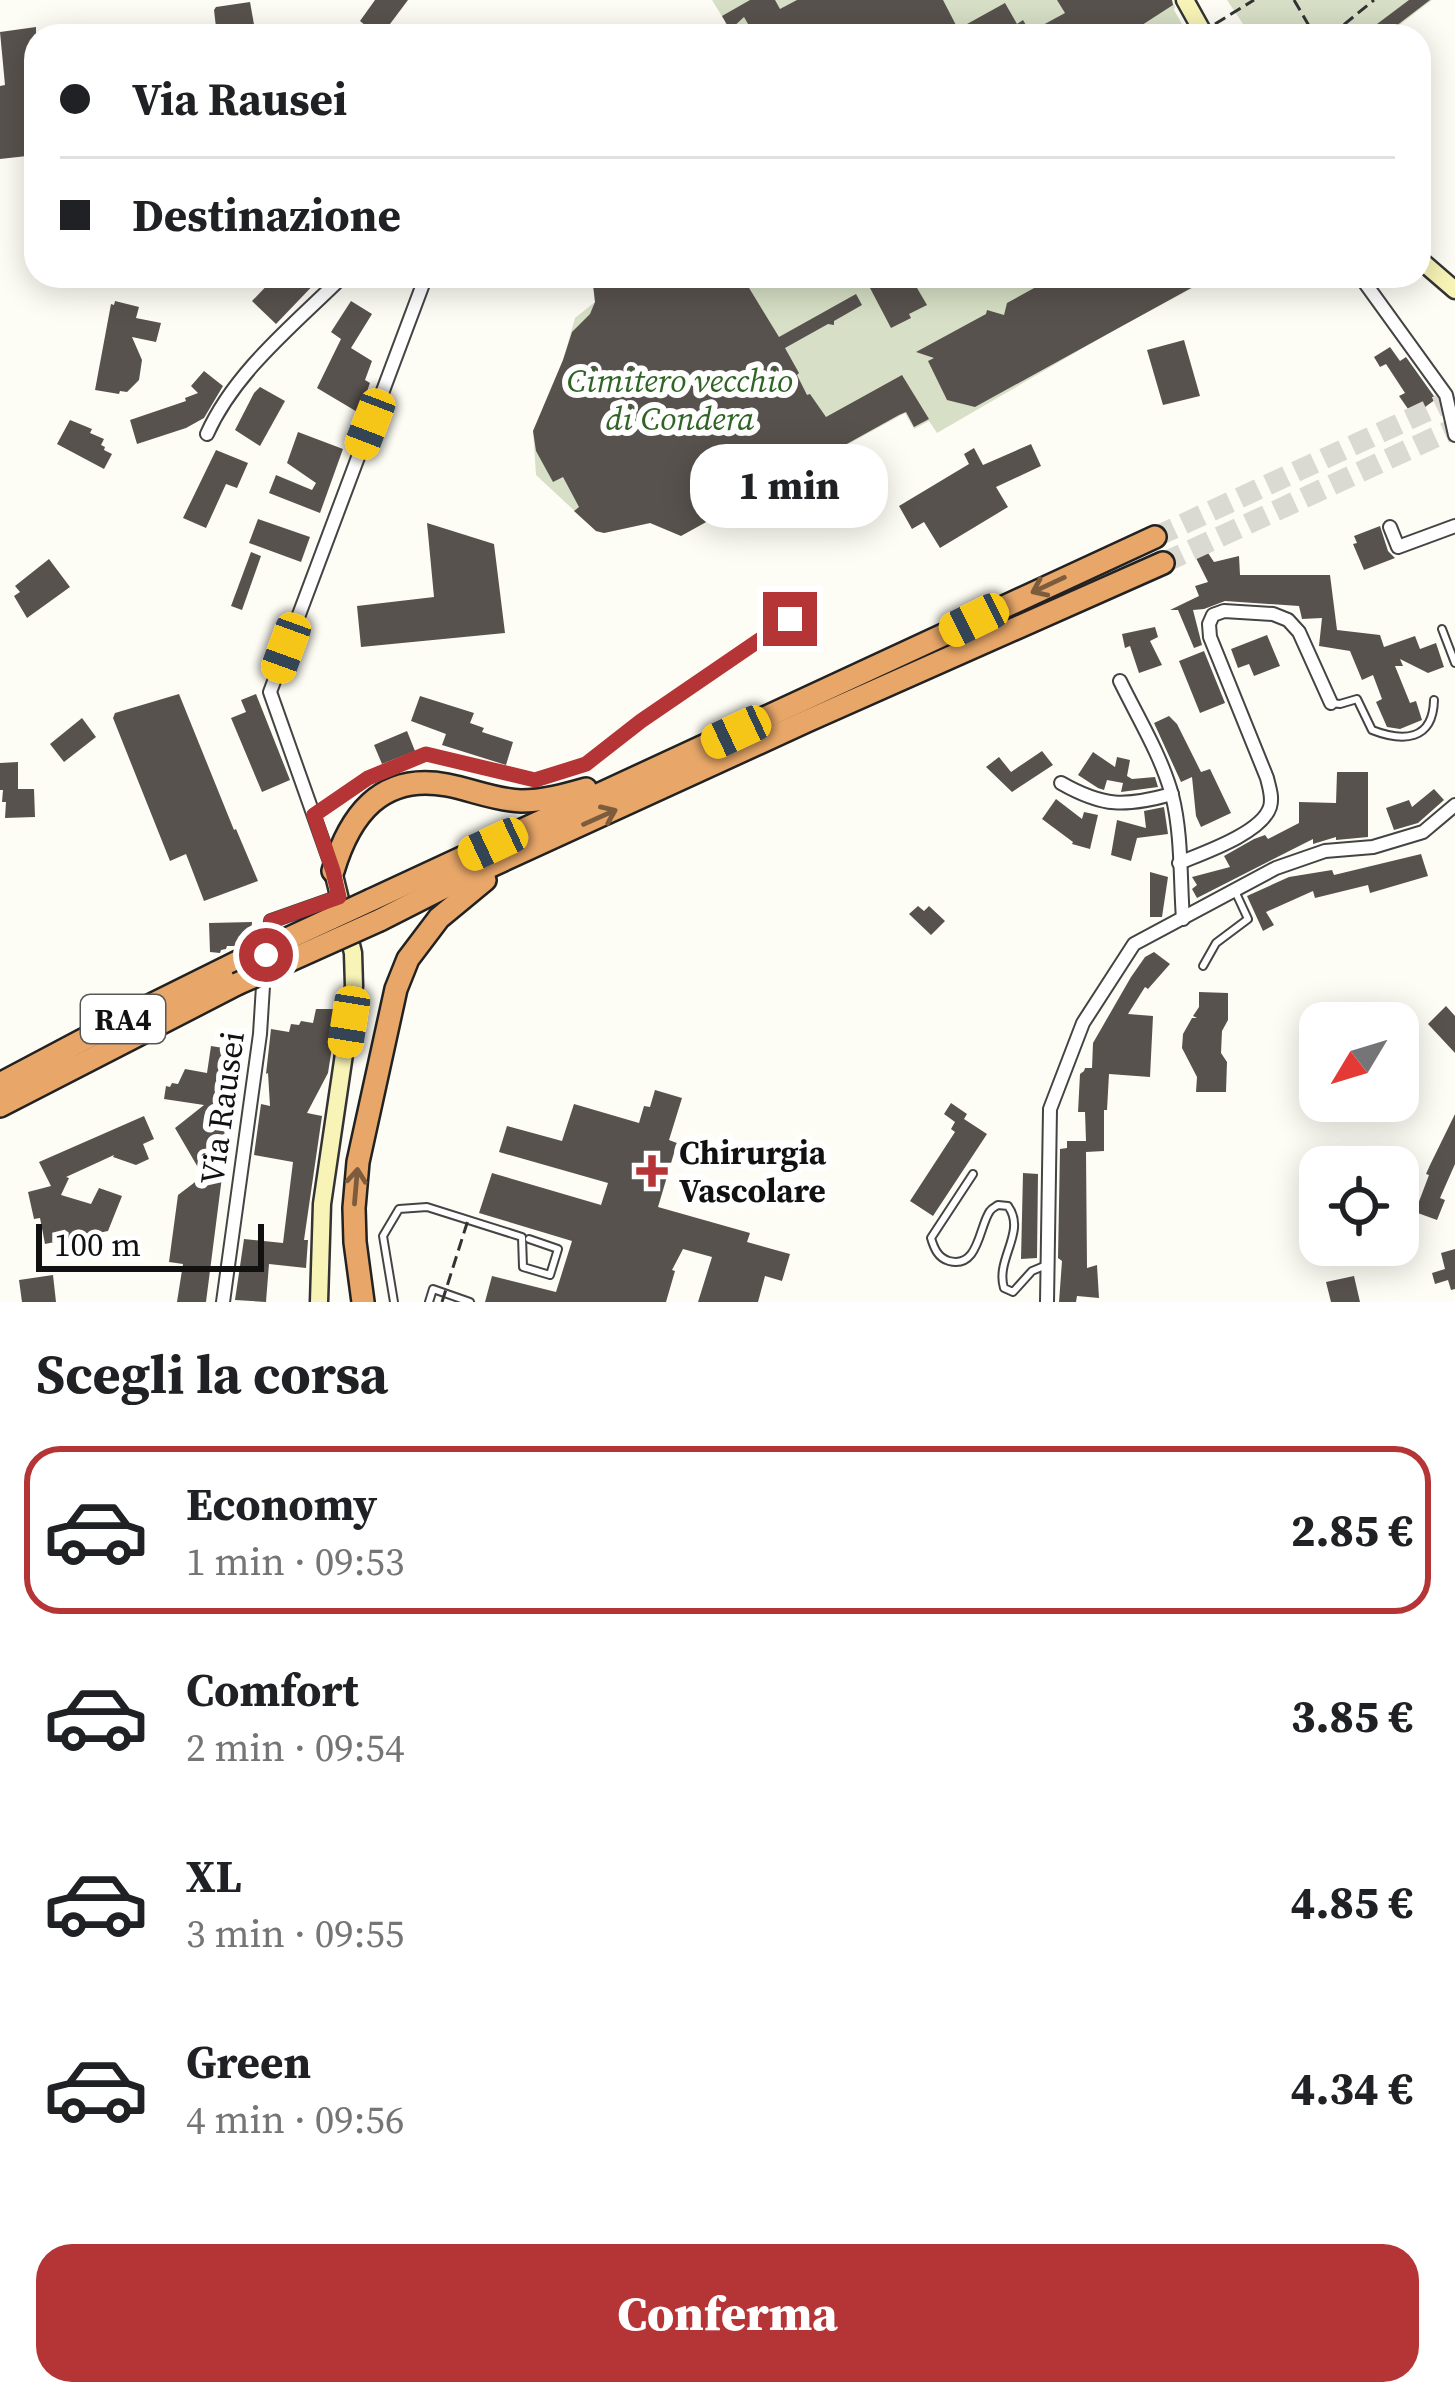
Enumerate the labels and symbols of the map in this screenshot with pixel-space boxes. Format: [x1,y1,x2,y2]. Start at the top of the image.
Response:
park label: Cimitero vecchio di Condera [567,358,793,441]
car [340,384,400,464]
callout: 1 min [691,445,889,529]
one-way arrow [1031,575,1067,597]
car [934,588,1014,652]
route end [763,592,817,646]
car [257,608,315,688]
car [696,700,776,764]
one-way arrow [581,805,617,827]
car [453,812,533,876]
route start [239,928,293,982]
car [326,984,372,1060]
road number: RA4 [81,995,165,1043]
north arrow [1299,1002,1419,1122]
street label: Via Rausei [189,1029,255,1187]
place label: Chirurgia Vascolare [679,1130,827,1213]
marker: Chirurgia Vascolare [636,1155,668,1187]
one-way arrow [344,1167,367,1206]
scale bar [36,1218,264,1271]

